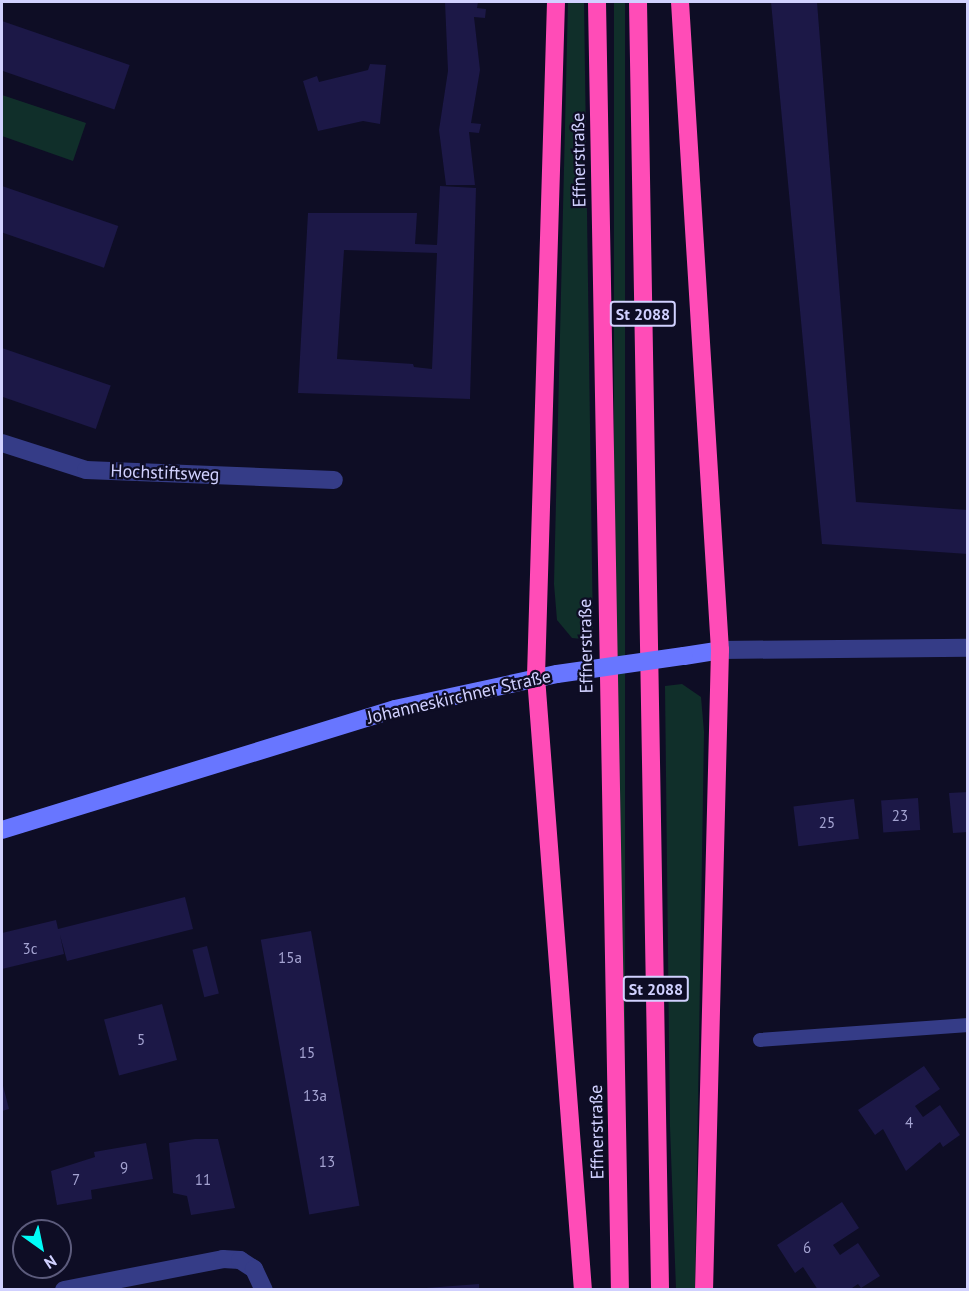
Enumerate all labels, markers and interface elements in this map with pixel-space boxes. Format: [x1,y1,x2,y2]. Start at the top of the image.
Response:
street label: Effnerstraße [567,112,591,208]
road number: St 2088 [608,301,678,327]
street label: Hochstiftsweg [110,460,220,486]
street label: Effnerstraße [574,598,598,694]
street label: Johanneskirchner Straße [365,665,553,729]
house number: 23 [892,807,908,825]
house number: 25 [819,814,835,832]
house number: 3c [23,940,37,958]
house number: 15a [278,949,302,967]
road number: St 2088 [622,976,690,1002]
house number: 5 [137,1031,145,1049]
house number: 15 [299,1044,315,1062]
street label: Effnerstraße [585,1084,609,1180]
house number: 13a [303,1087,327,1105]
house number: 4 [905,1114,913,1132]
house number: 13 [319,1153,335,1171]
house number: 9 [120,1159,128,1177]
house number: 7 [72,1171,80,1189]
house number: 11 [195,1171,211,1189]
north arrow [12,1219,72,1279]
house number: 6 [803,1239,811,1257]
text: N [41,1251,61,1274]

